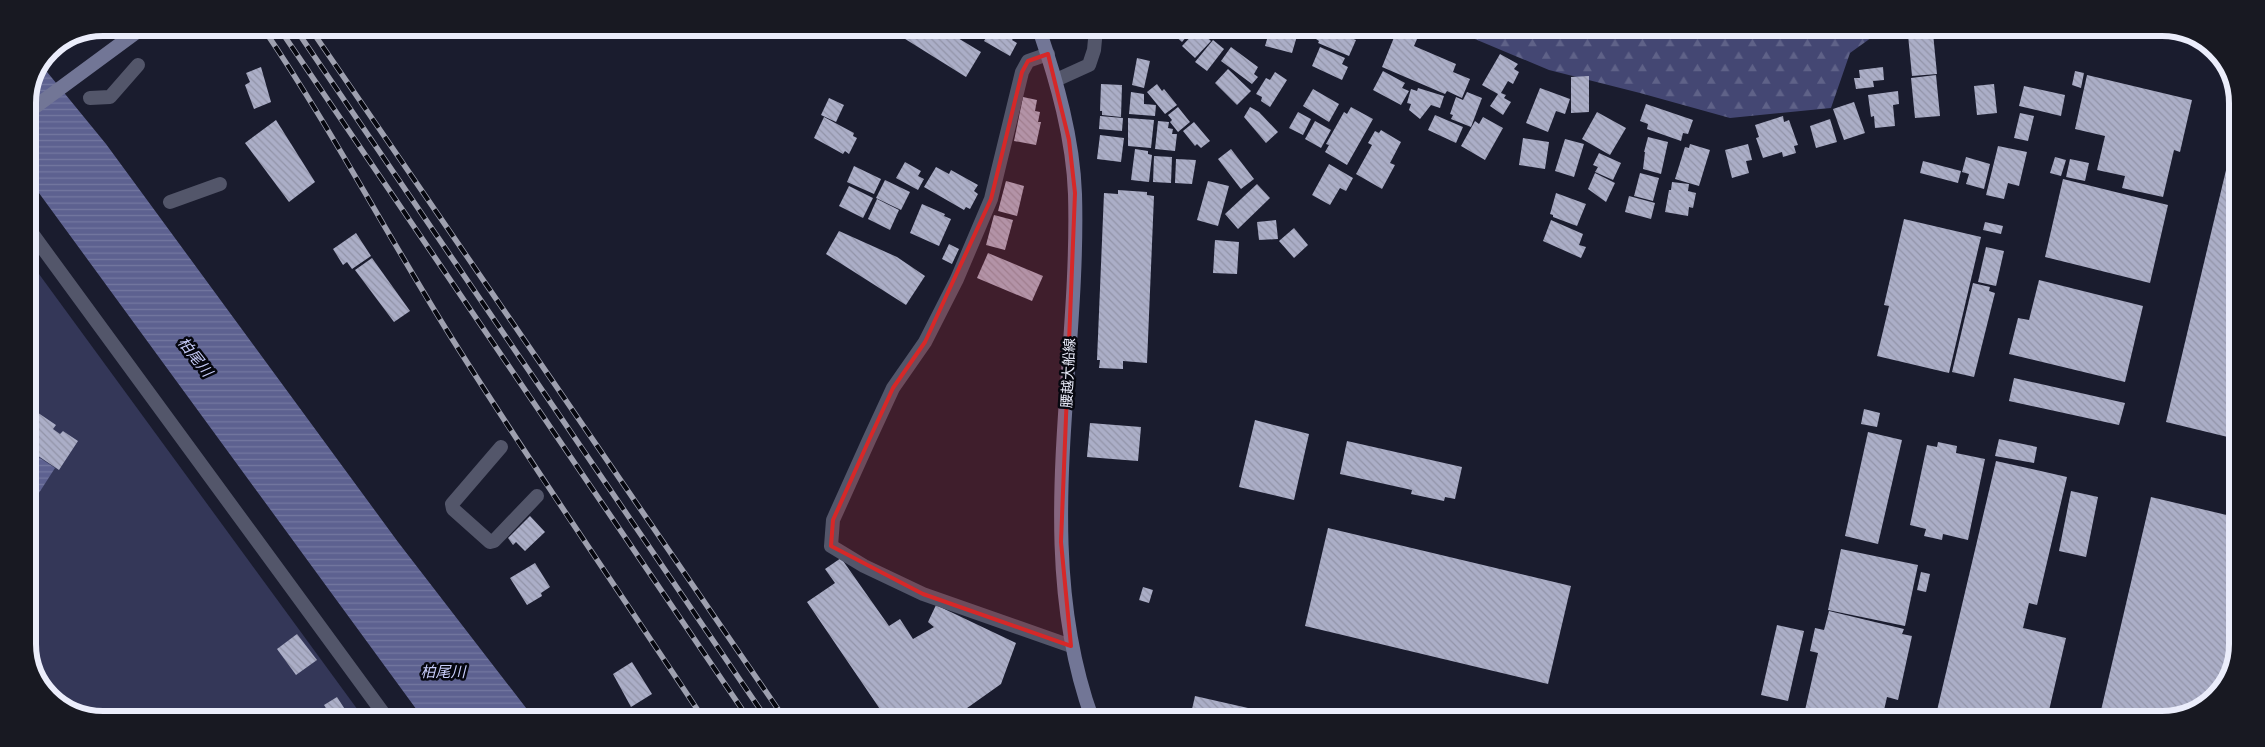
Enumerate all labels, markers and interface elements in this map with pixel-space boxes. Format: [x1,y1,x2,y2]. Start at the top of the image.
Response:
water label: 柏尾川 [174,333,218,382]
street label: 腰越大船線 [1057,338,1079,408]
water label: 柏尾川 [420,662,467,681]

